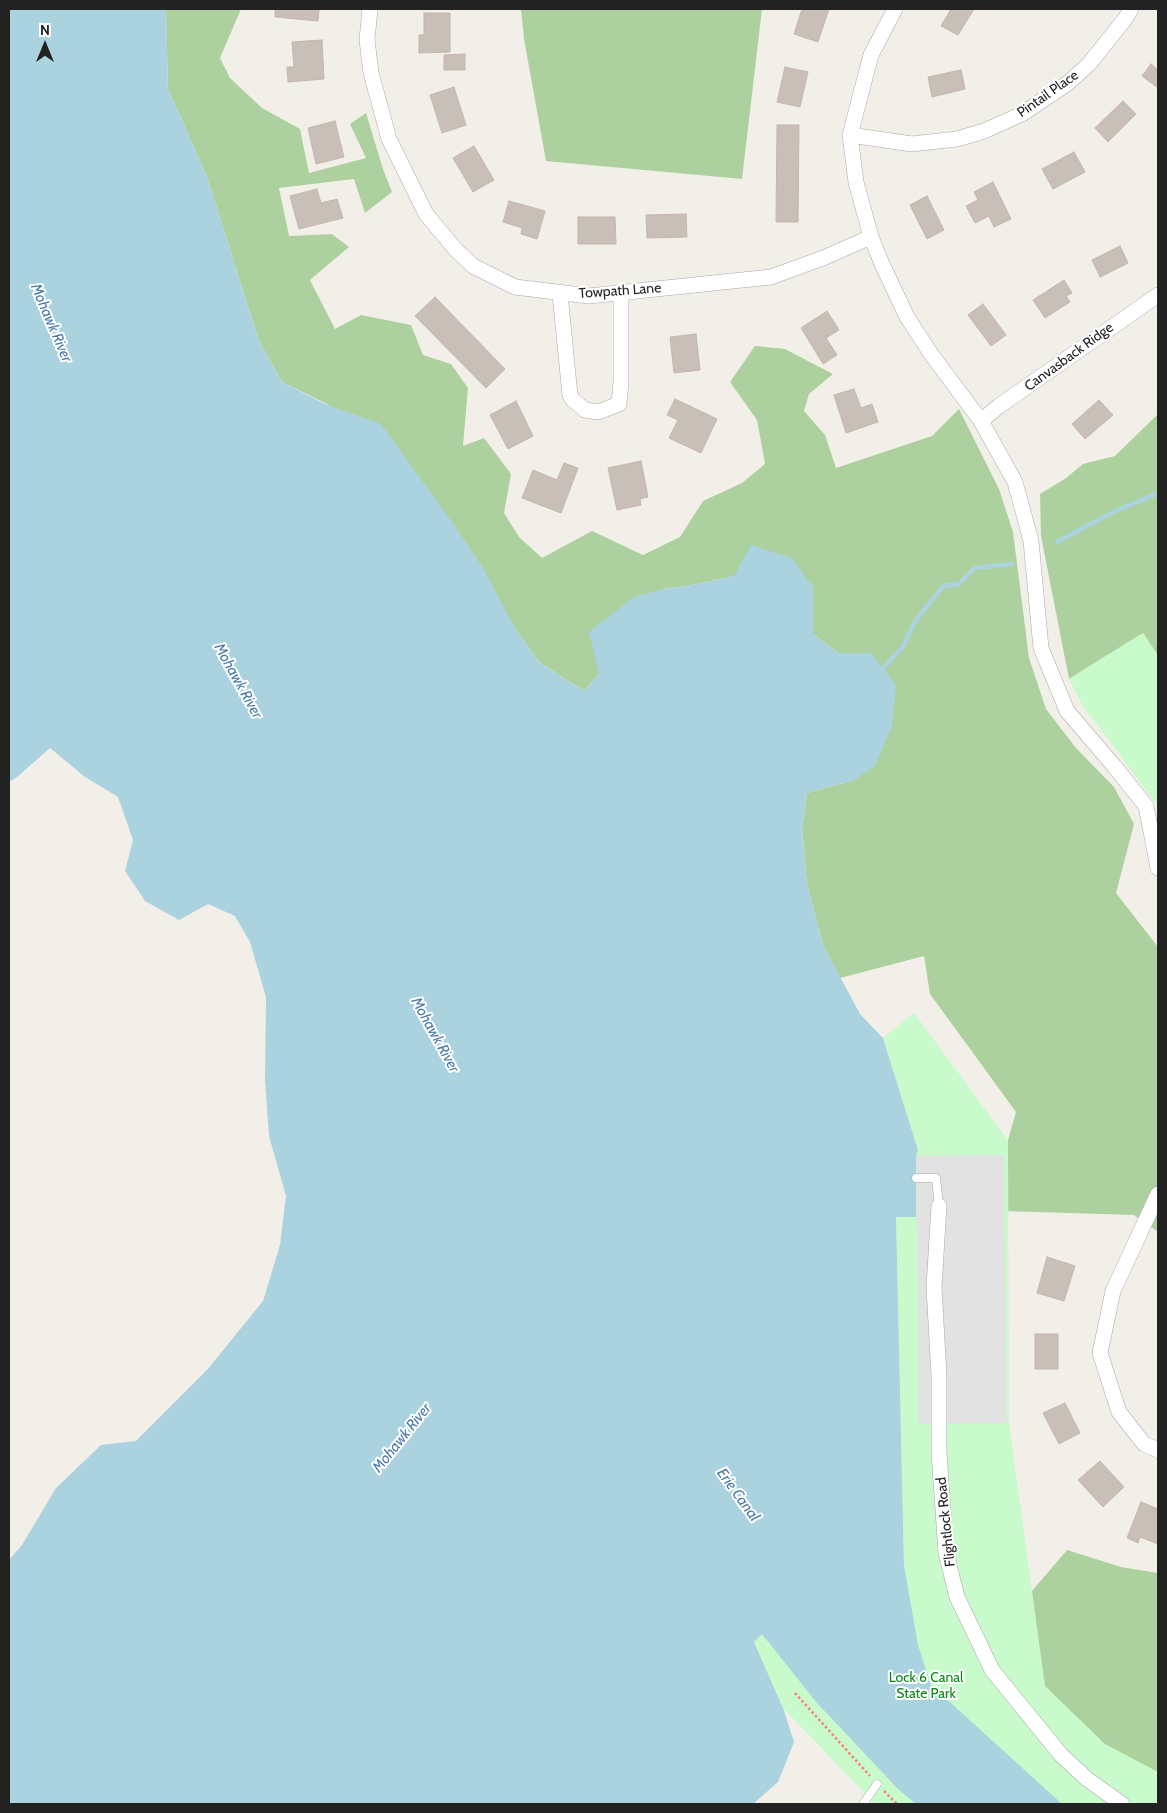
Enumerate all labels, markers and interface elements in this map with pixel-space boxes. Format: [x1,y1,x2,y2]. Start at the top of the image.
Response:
north arrow [20,20,70,70]
text: N [40,21,50,39]
street label: Pintail Place [1014,67,1082,121]
street label: Towpath Lane [578,280,662,302]
water label: Mohawk River [26,281,76,365]
street label: Canvasback Ridge [1021,319,1117,395]
water label: Mohawk River [210,640,266,722]
water label: Mohawk River [407,994,463,1076]
water label: Mohawk River [369,1400,435,1476]
water label: Erie Canal [713,1465,763,1525]
street label: Flightlock Road [933,1476,959,1568]
park label: Lock 6 Canal State Park [889,1670,963,1702]

